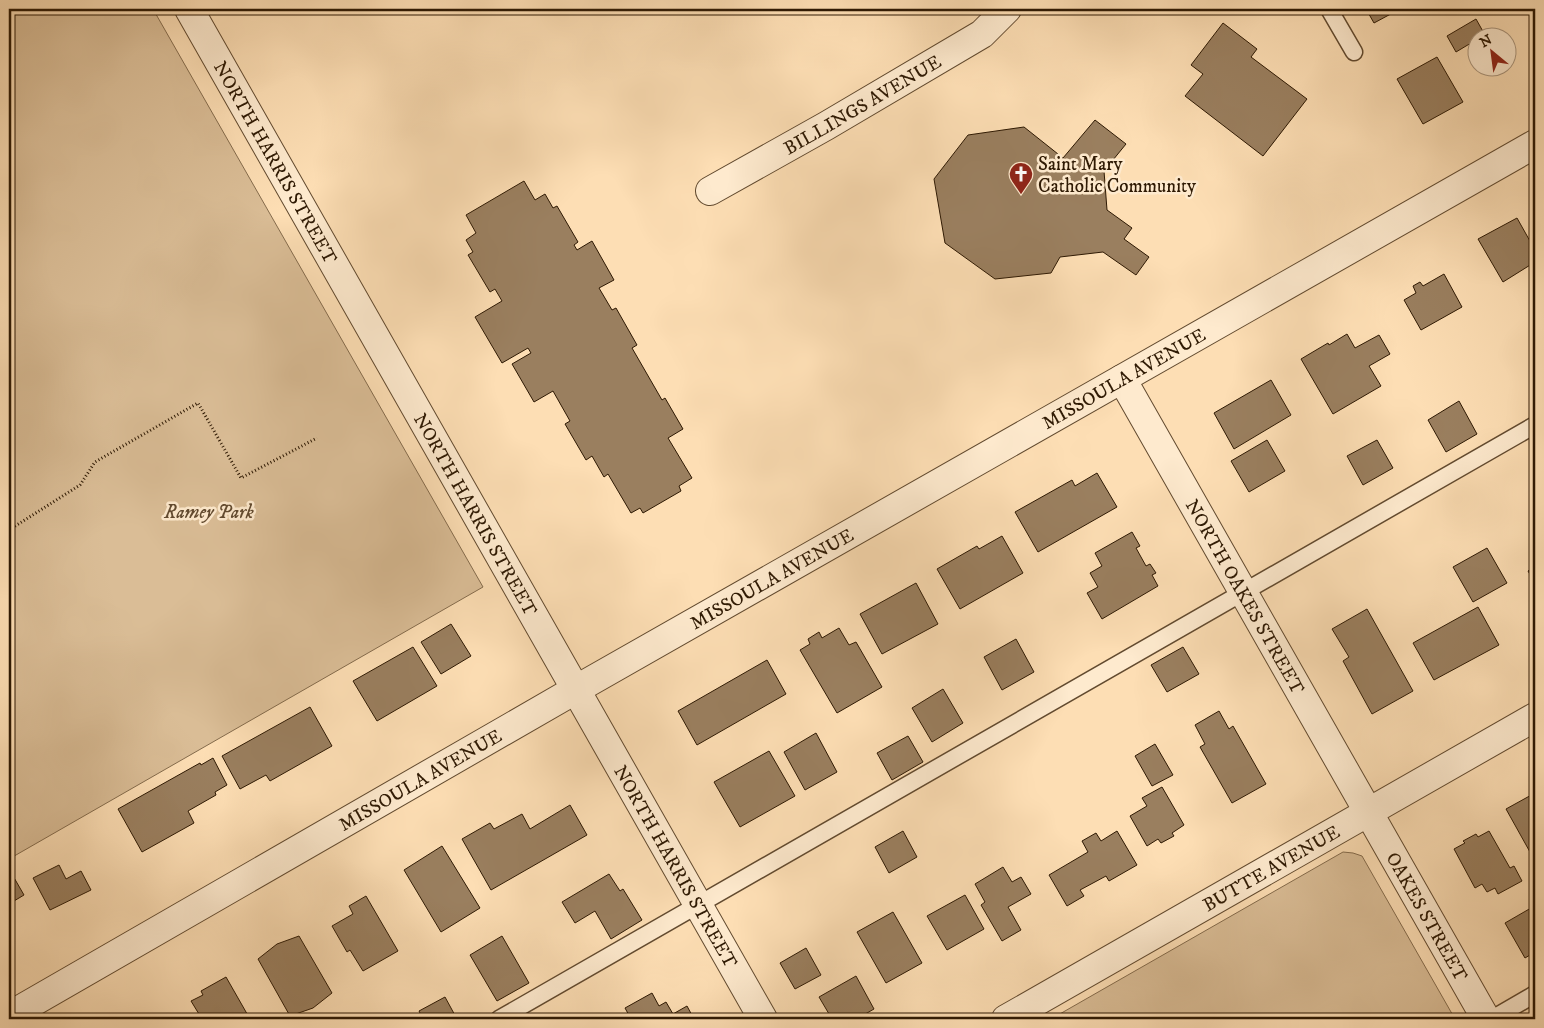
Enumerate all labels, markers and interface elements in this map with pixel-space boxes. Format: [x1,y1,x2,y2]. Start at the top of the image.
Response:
north arrow [1466,28,1516,78]
text: N [1477,31,1496,52]
street label: BILLINGS AVENUE [780,51,946,160]
street label: NORTH HARRIS STREET [208,57,342,269]
place label: Saint Mary Catholic Community [1038,153,1197,198]
church icon: Saint Mary Catholic Community [1008,161,1034,195]
street label: MISSOULA AVENUE [1038,324,1210,435]
street label: NORTH HARRIS STREET [408,409,542,621]
street label: NORTH OAKES STREET [1180,496,1309,699]
park label: Ramey Park [163,501,254,524]
street label: MISSOULA AVENUE [686,524,858,635]
street label: MISSOULA AVENUE [335,725,506,837]
street label: NORTH HARRIS STREET [608,762,742,973]
street label: BUTTE AVENUE [1199,821,1344,917]
street label: OAKES STREET [1380,848,1472,986]

